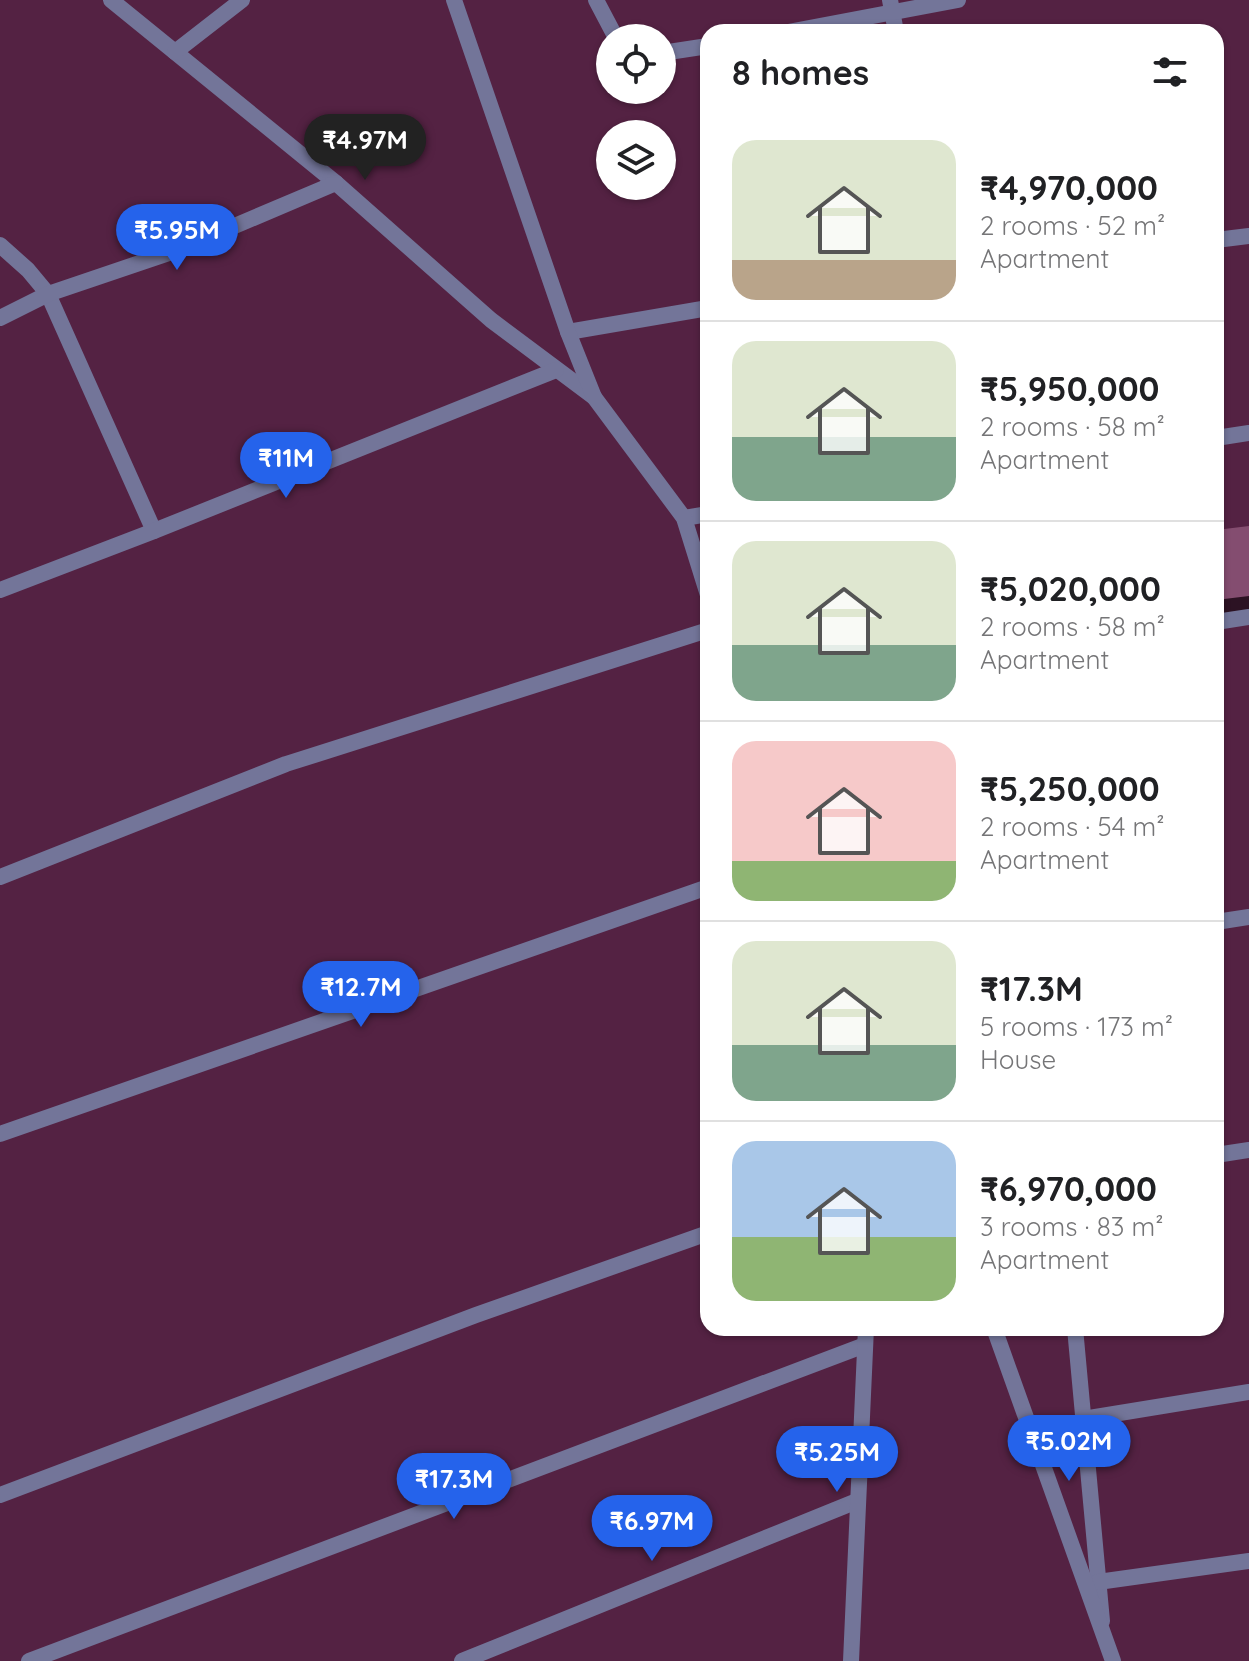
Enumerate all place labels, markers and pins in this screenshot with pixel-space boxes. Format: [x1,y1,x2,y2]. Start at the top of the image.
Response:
pin: ₹4.97M [300,114,430,182]
pin: ₹5.95M [112,204,242,272]
pin: ₹11M [239,432,333,500]
pin: ₹12.7M [296,961,426,1029]
pin: ₹5.02M [1004,1415,1134,1483]
pin: ₹5.25M [772,1426,902,1494]
pin: ₹17.3M [389,1453,519,1521]
pin: ₹6.97M [587,1495,717,1563]

